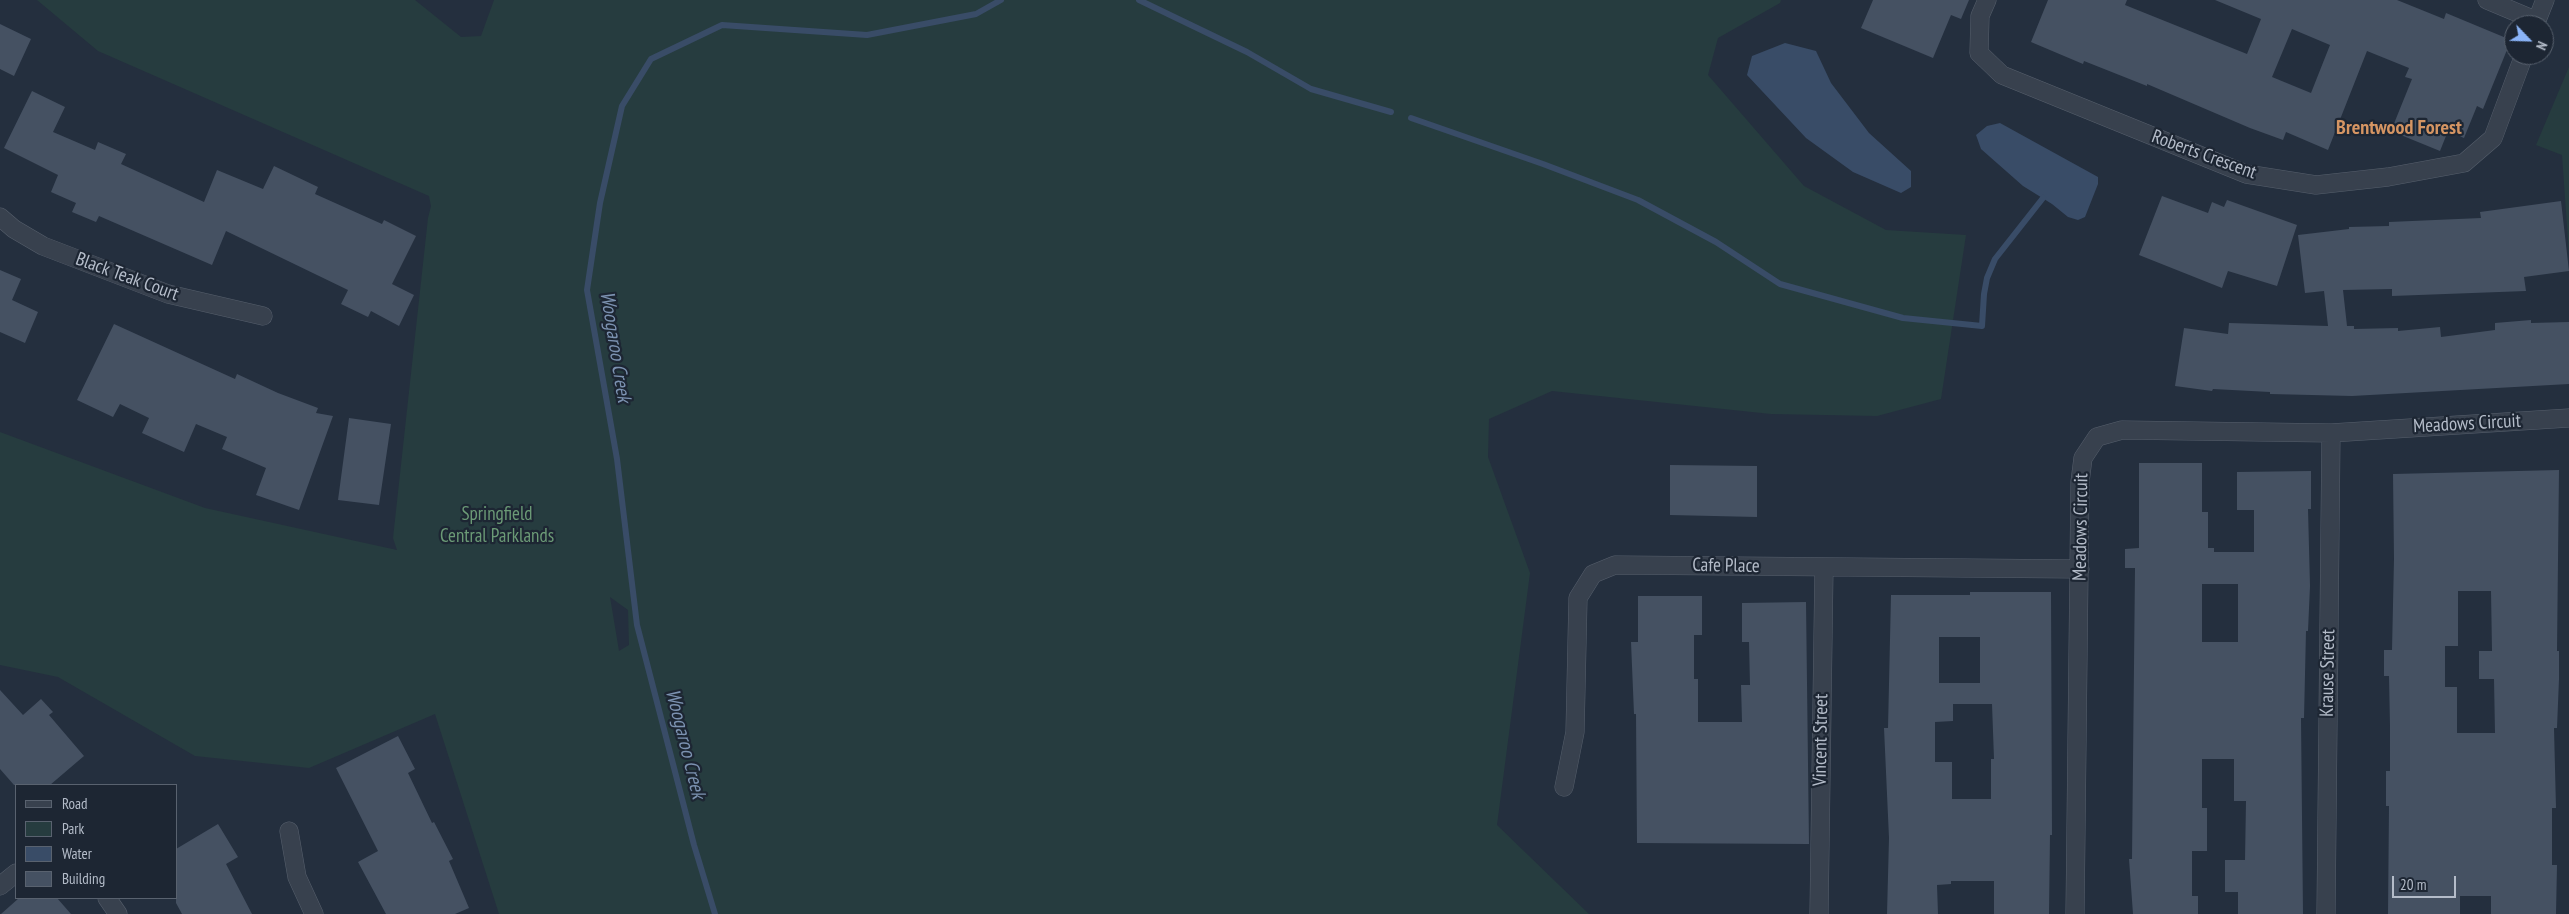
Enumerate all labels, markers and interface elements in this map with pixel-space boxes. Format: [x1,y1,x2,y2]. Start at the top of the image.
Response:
north arrow [2504,15,2554,65]
text: N [2532,39,2552,53]
district label: Brentwood Forest [2336,116,2462,140]
street label: Roberts Crescent [2149,126,2259,184]
street label: Black Teak Court [72,248,182,306]
water label: Woogaroo Creek [594,290,636,404]
street label: Meadows Circuit [2413,410,2521,438]
street label: Meadows Circuit [2069,473,2093,581]
park label: Springfield Central Parklands [440,504,554,548]
street label: Cafe Place [1692,554,1760,578]
street label: Krause Street [2316,629,2340,717]
water label: Woogaroo Creek [660,687,710,801]
street label: Vincent Street [1809,694,1833,786]
legend [15,784,178,899]
text: Road [62,794,88,813]
text: Park [62,819,84,838]
text: Water [62,844,92,863]
scale bar [2394,866,2458,898]
text: Building [62,869,105,888]
text: 20 m [2400,875,2426,894]

